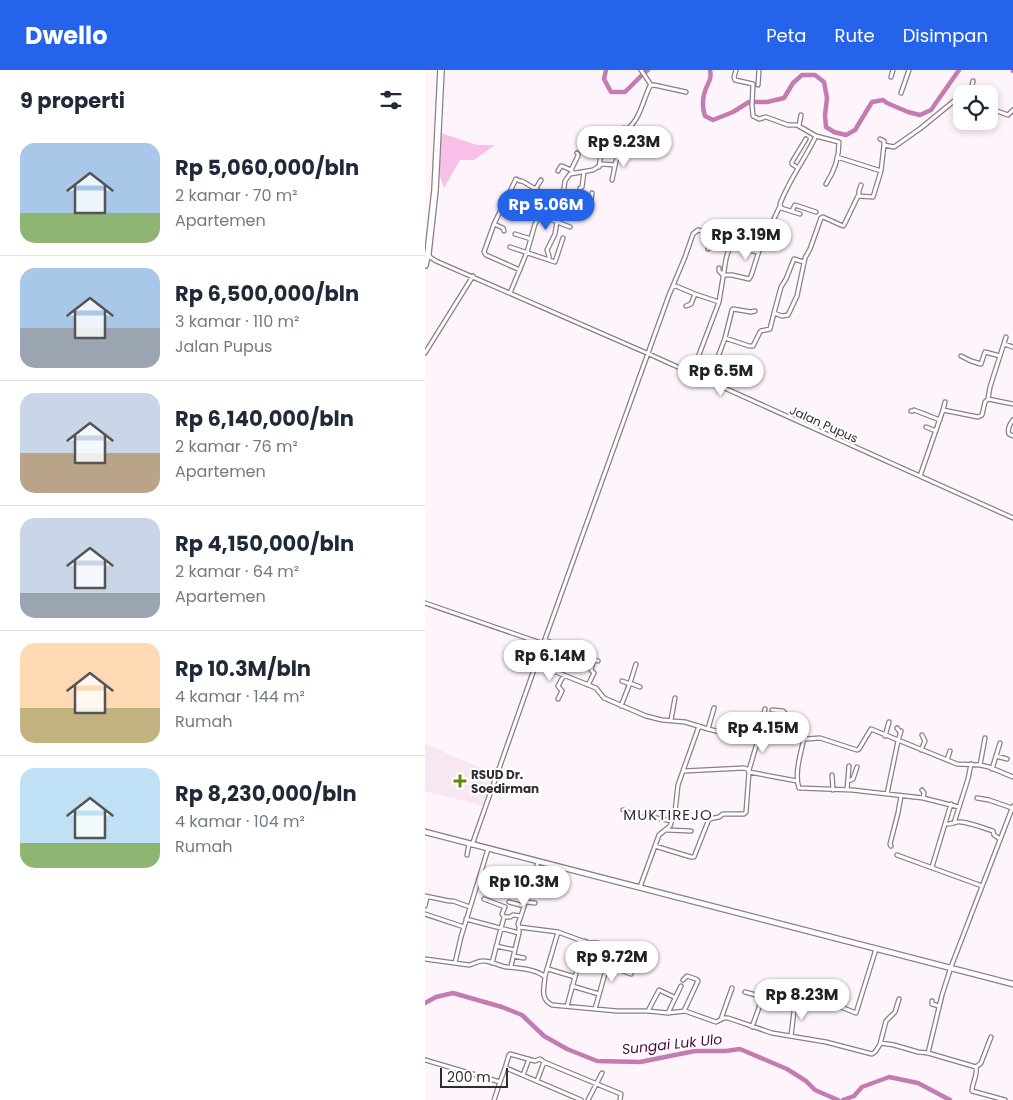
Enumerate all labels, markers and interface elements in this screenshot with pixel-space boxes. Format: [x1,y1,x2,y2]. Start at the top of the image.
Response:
text: Dwello [25,19,107,52]
text: Peta [766,23,806,48]
text: Rute [834,23,875,48]
text: Disimpan [903,23,988,48]
map controls [953,85,998,130]
button: locate [953,85,998,130]
text: 9 properti [20,86,125,115]
icon: filters [377,86,405,114]
pin: Rp 9.23M [572,126,676,168]
text: Rp 9.23M [588,130,660,153]
text: Rp 5,060,000/bln [175,153,359,182]
icon: home [60,163,120,223]
text: 2 kamar · 70 m² [175,184,298,207]
pin: Rp 5.06M [494,189,598,231]
text: Rp 5.06M [509,193,583,216]
text: Apartemen [175,209,266,232]
pin: Rp 3.19M [694,218,798,261]
text: Rp 3.19M [711,223,781,246]
text: Rp 6,500,000/bln [175,279,359,308]
icon: home [60,288,120,348]
text: 3 kamar · 110 m² [175,310,299,333]
text: Jalan Pupus [175,335,272,358]
pin: Rp 6.5M [675,354,767,397]
text: Rp 6.5M [689,359,753,382]
street label: Jalan Pupus [787,401,861,447]
text: Rp 6,140,000/bln [175,404,354,433]
icon: home [60,413,120,473]
text: 2 kamar · 76 m² [175,435,298,458]
text: Apartemen [175,460,266,483]
text: Rp 4,150,000/bln [175,529,354,558]
icon: home [60,538,120,598]
text: 2 kamar · 64 m² [175,560,299,583]
text: Apartemen [175,585,266,608]
pin: Rp 6.14M [498,640,602,682]
text: Rp 6.14M [515,644,585,667]
text: Rp 10.3M/bln [175,654,311,683]
icon: home [60,663,120,723]
text: 4 kamar · 144 m² [175,685,305,708]
text: Rumah [175,710,233,733]
pin: Rp 4.15M [711,712,815,754]
text: Rp 4.15M [727,716,799,739]
place label: RSUD Dr. Soedirman [471,766,539,797]
marker: RSUD Dr. Soedirman [453,774,467,788]
text: Rp 8,230,000/bln [175,779,357,808]
icon: home [60,788,120,848]
district label: MUKTIREJO [623,804,713,825]
text: 4 kamar · 104 m² [175,810,305,833]
text: Rumah [175,835,233,858]
pin: Rp 10.3M [472,866,576,908]
text: Rp 10.3M [489,870,559,893]
pin: Rp 9.72M [560,940,664,983]
text: Rp 9.72M [576,945,648,968]
pin: Rp 8.23M [750,978,854,1021]
text: Rp 8.23M [765,983,839,1006]
water label: Sungai Luk Ulo [621,1029,723,1059]
scale bar [440,1065,507,1088]
text: 200 m [447,1067,491,1087]

